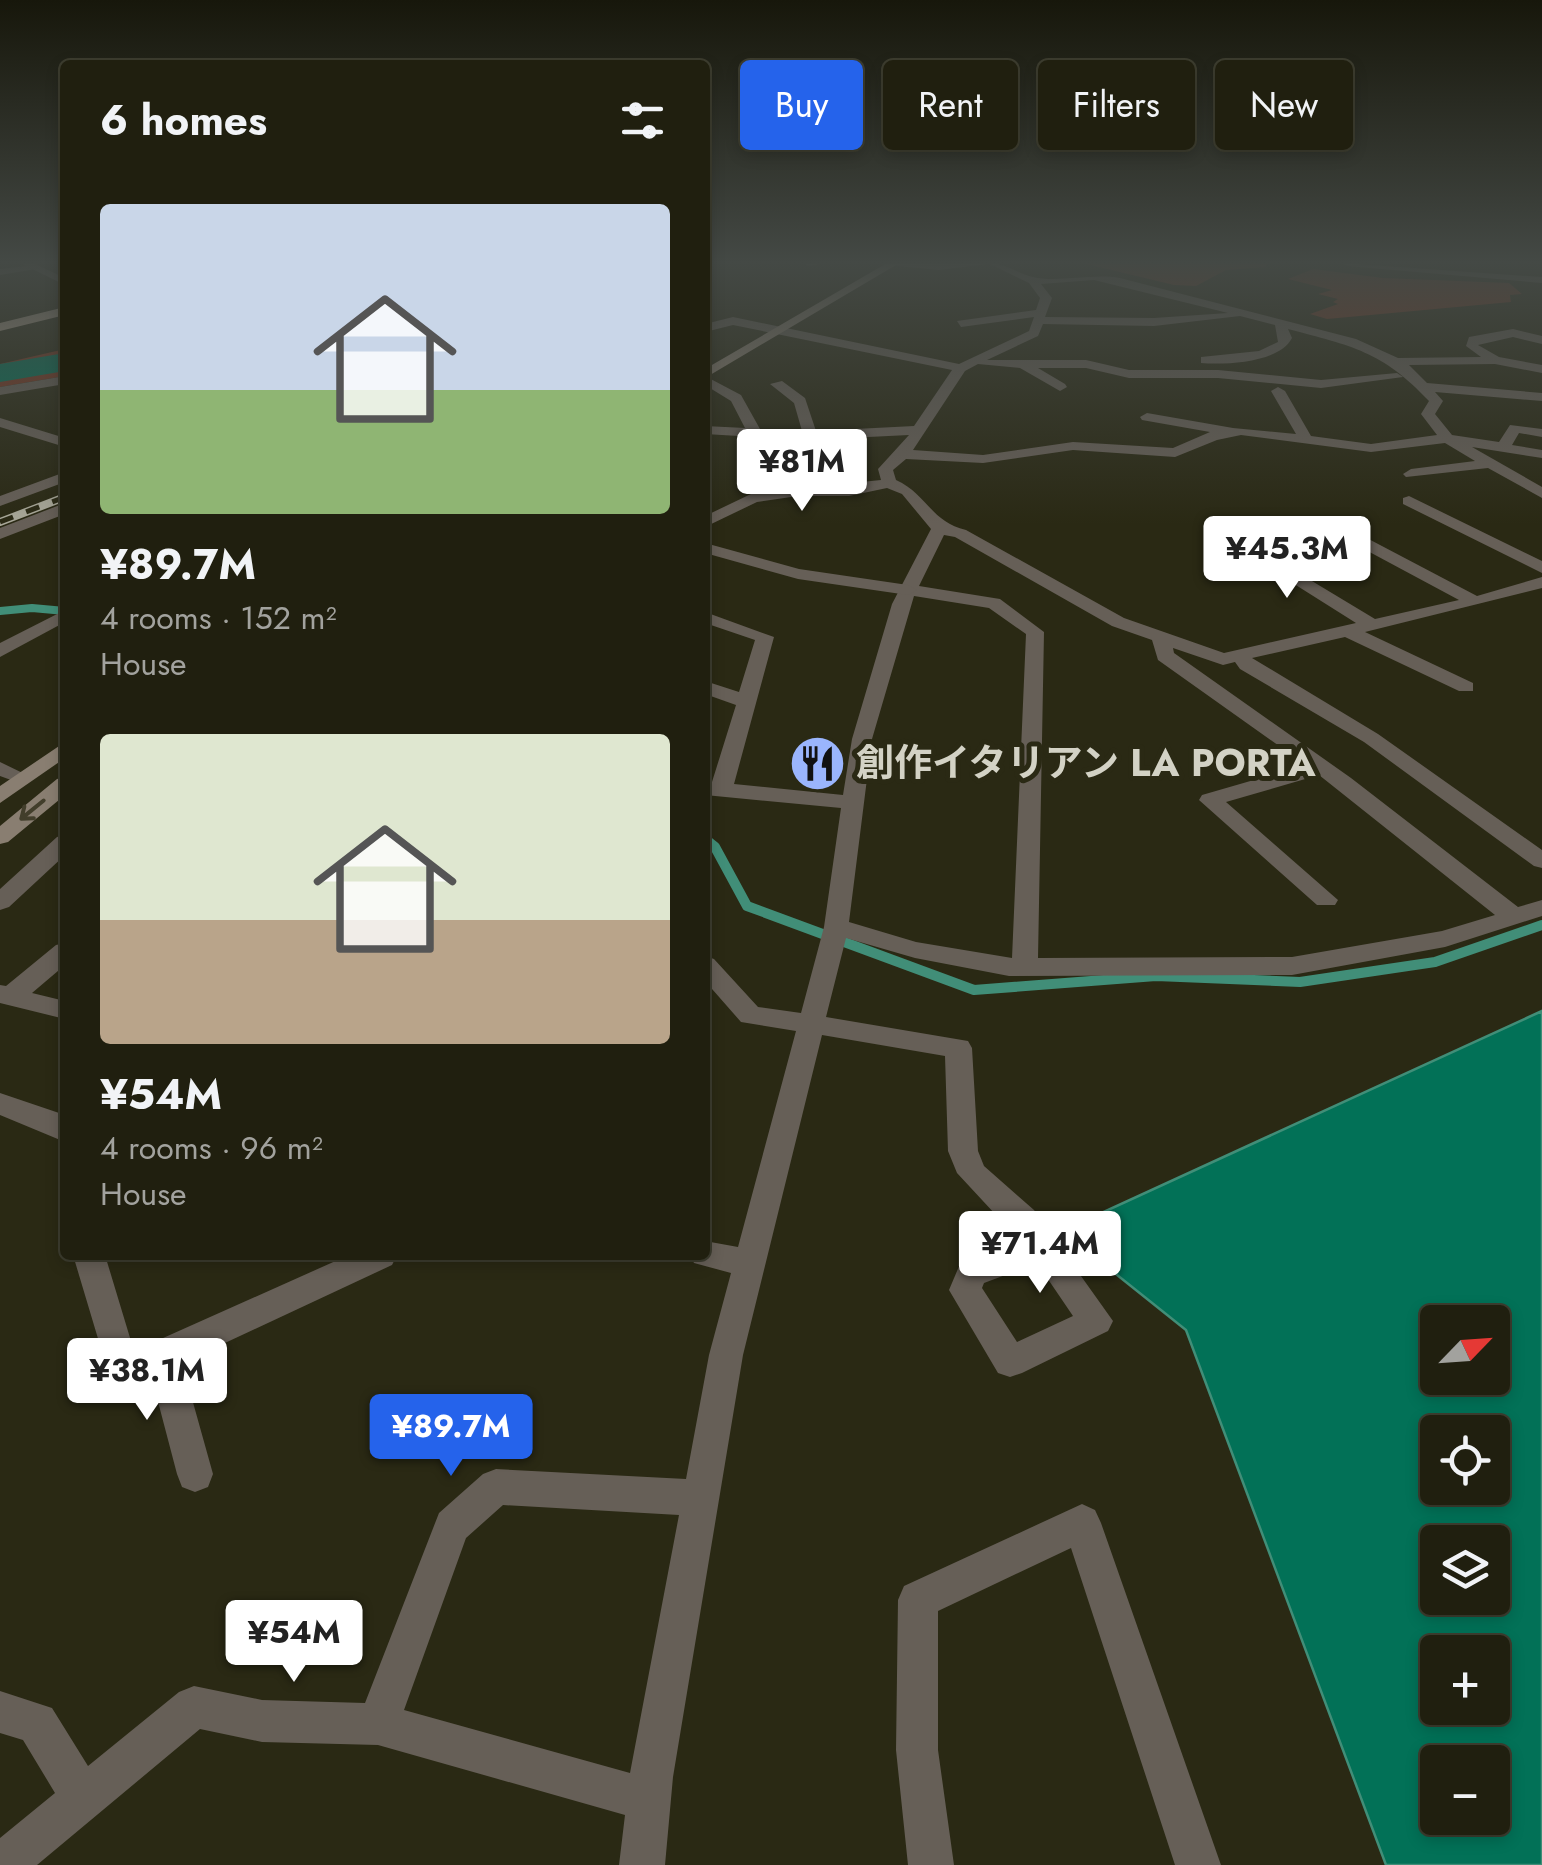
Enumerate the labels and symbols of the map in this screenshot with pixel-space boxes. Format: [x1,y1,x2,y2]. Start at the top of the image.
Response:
pin: ¥81M [743,429,861,514]
pin: ¥45.3M [1206,516,1368,601]
restaurant icon: 創作イタリアン LA PORTA [787,733,847,793]
place label: 創作イタリアン LA PORTA [856,735,1316,790]
one-way arrow [20,799,46,821]
pin: ¥71.4M [959,1211,1121,1296]
north arrow [1420,1305,1510,1395]
pin: ¥38.1M [66,1338,228,1423]
pin: ¥89.7M [370,1394,532,1479]
pin: ¥54M [235,1600,353,1685]

